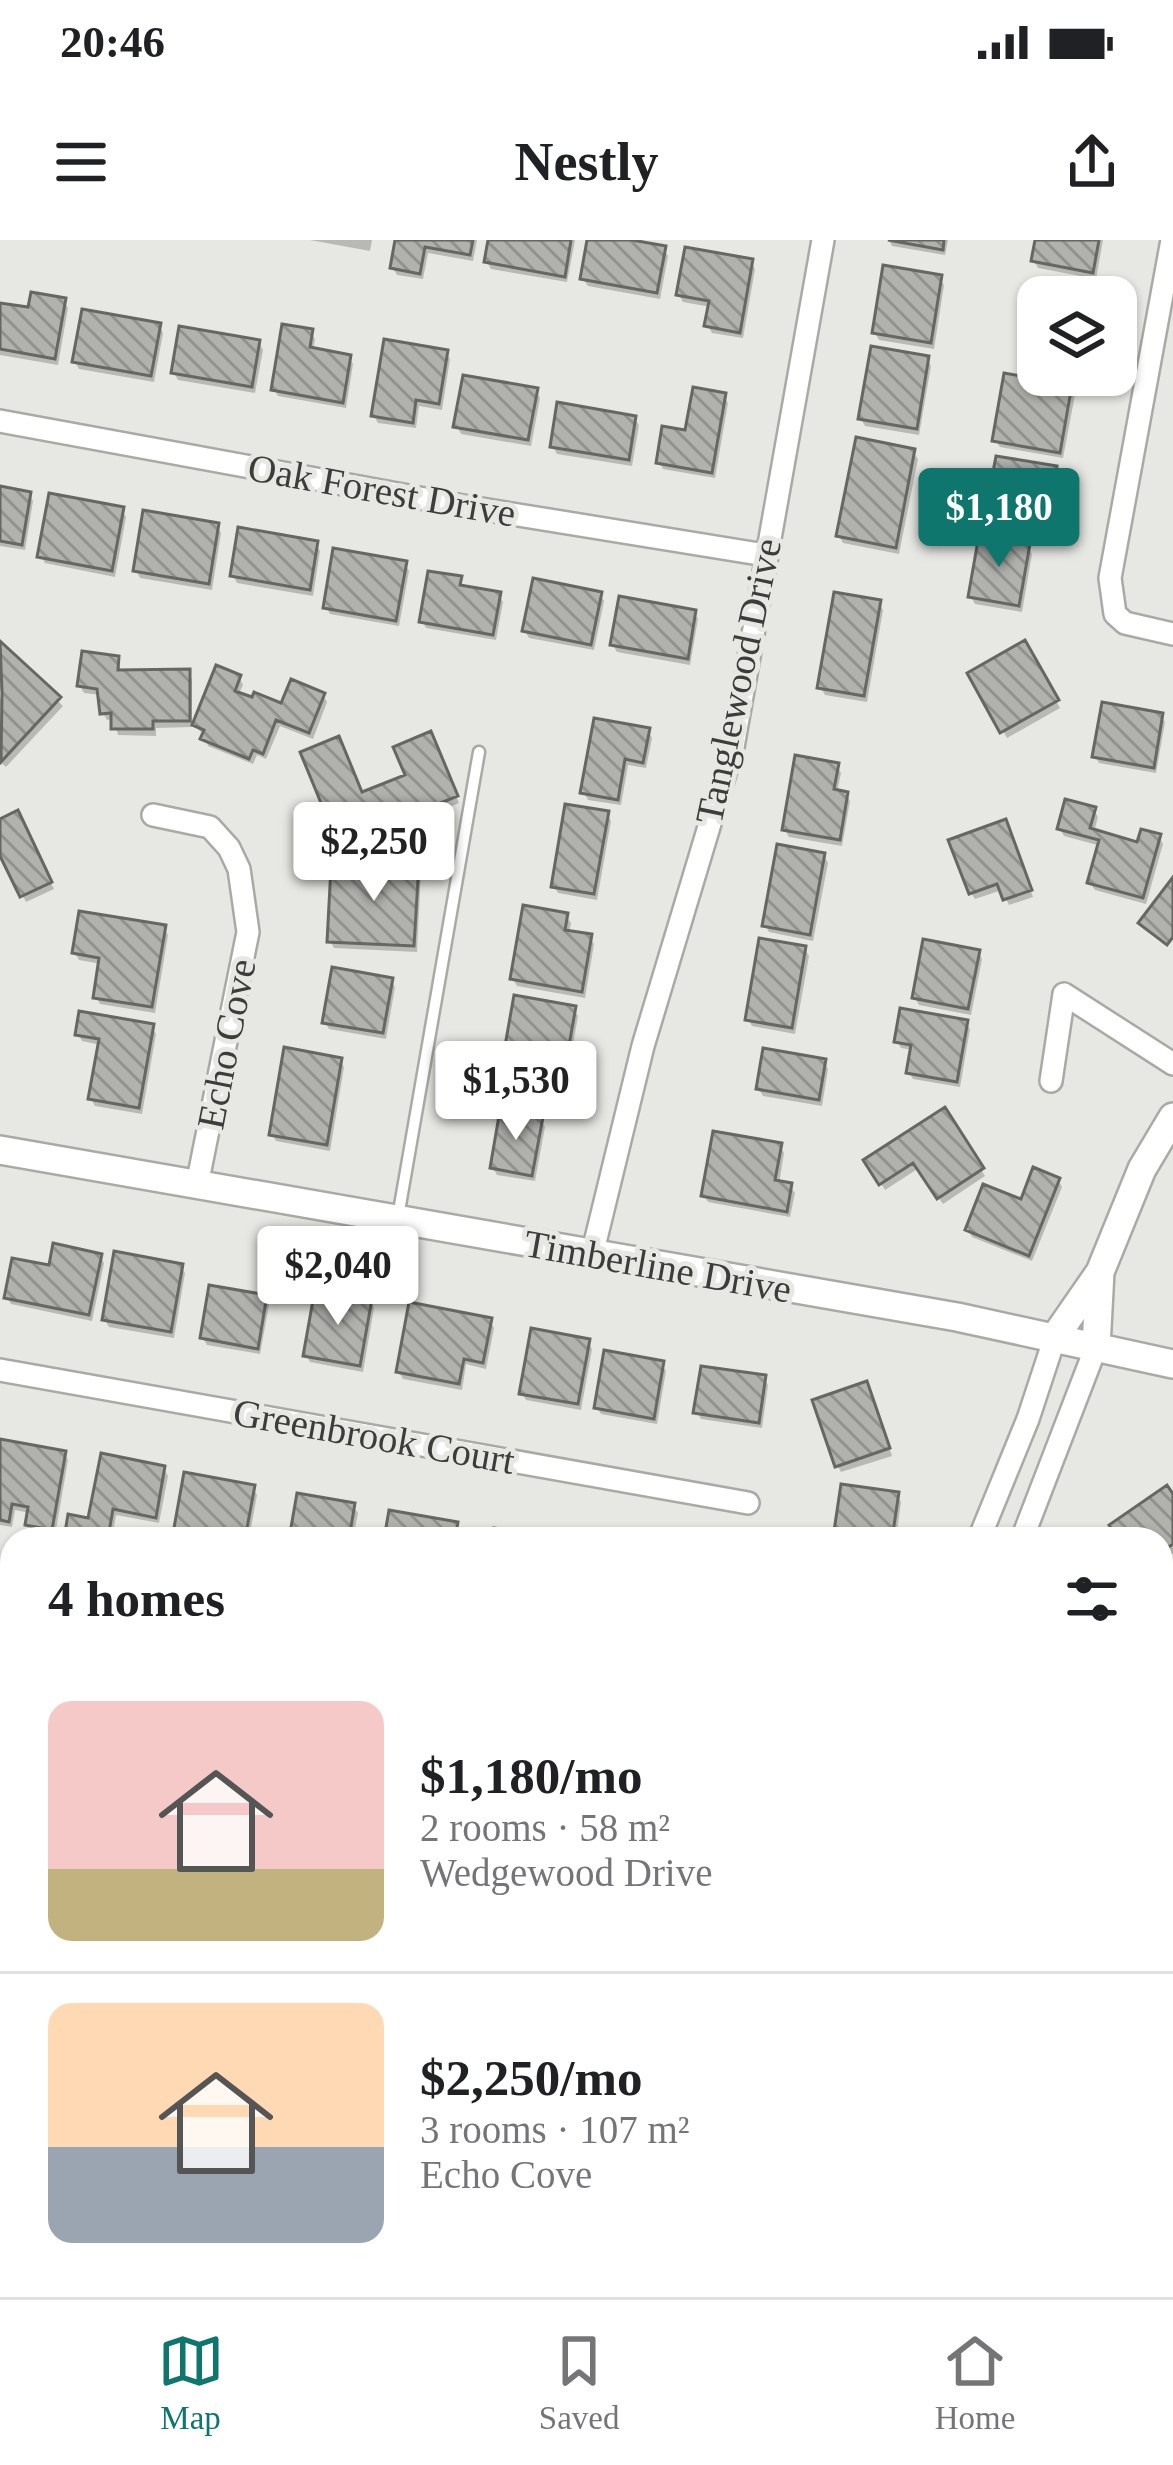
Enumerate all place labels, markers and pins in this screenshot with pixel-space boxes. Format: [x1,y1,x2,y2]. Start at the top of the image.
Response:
pin: $1,180 [901,468,1097,570]
pin: $2,250 [276,802,472,904]
pin: $1,530 [418,1041,614,1143]
pin: $2,040 [240,1226,436,1328]

